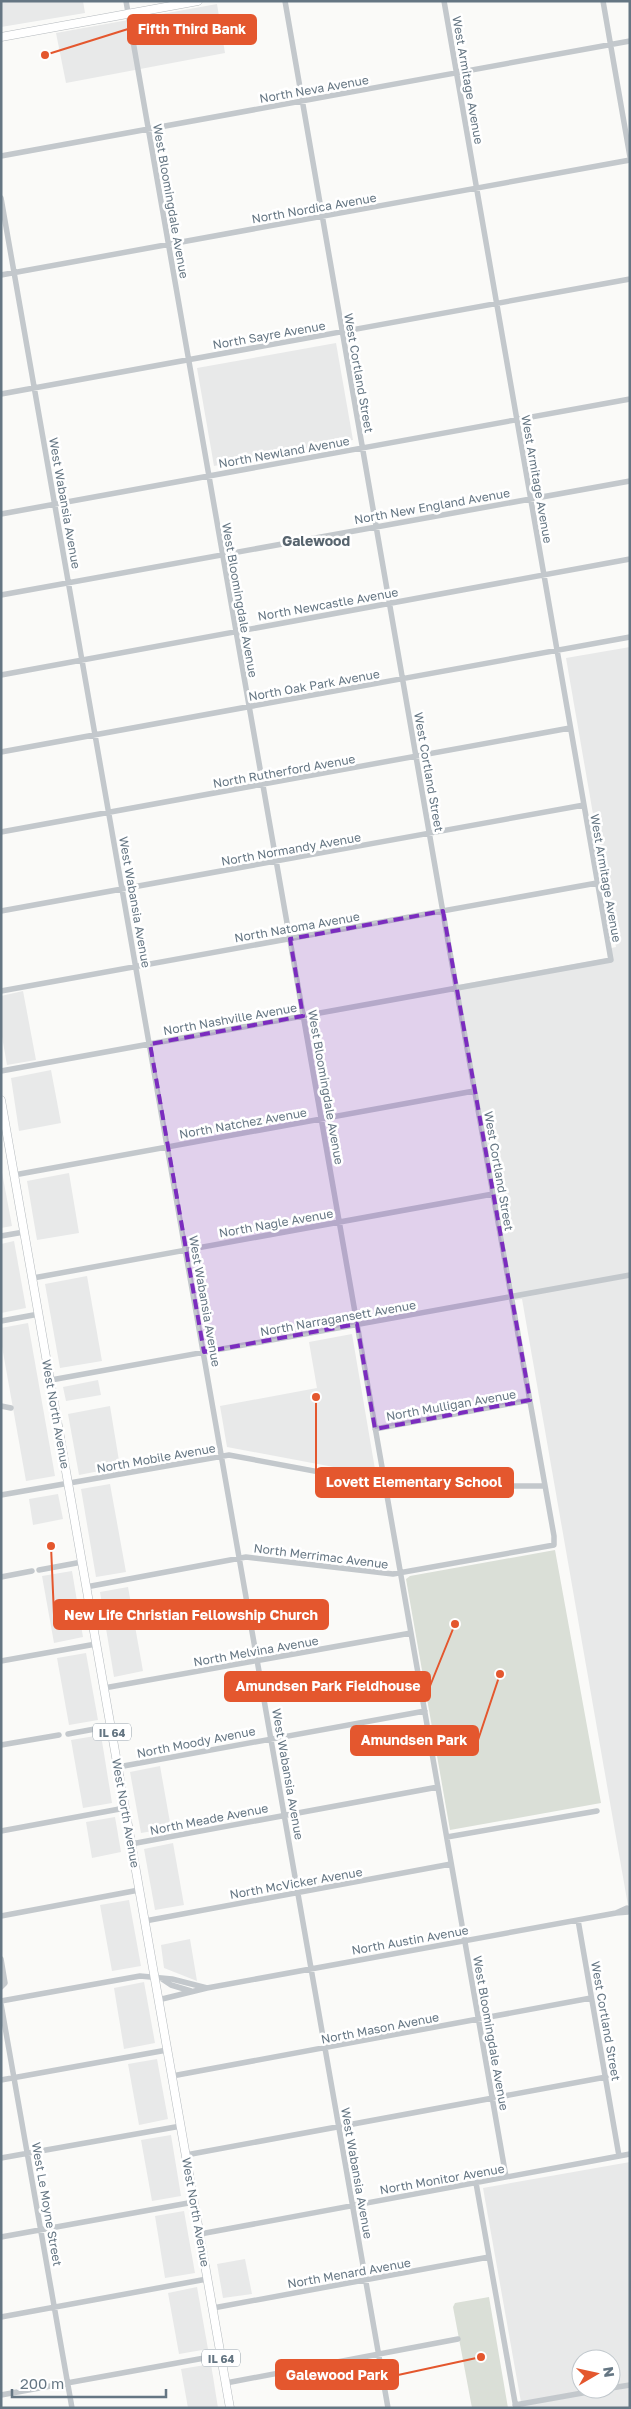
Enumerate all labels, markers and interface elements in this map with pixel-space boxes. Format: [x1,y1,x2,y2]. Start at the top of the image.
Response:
callout: Fifth Third Bank [128,15,256,44]
street label: West Armitage Avenue [449,15,487,145]
text: Fifth Third Bank [138,20,246,37]
street label: North Neva Avenue [258,72,370,106]
street label: West Bloomingdale Avenue [150,122,192,280]
street label: North Nordica Avenue [250,190,378,226]
street label: West Cortland Street [341,312,377,434]
street label: North Sayre Avenue [211,318,327,352]
street label: West Armitage Avenue [518,414,556,544]
street label: North Newland Avenue [217,433,351,471]
street label: West Wabansia Avenue [46,436,84,570]
street label: North New England Avenue [353,485,511,527]
street label: West Bloomingdale Avenue [219,521,261,679]
district label: Galewood [282,532,350,549]
street label: North Newcastle Avenue [257,584,400,624]
street label: North Oak Park Avenue [247,666,381,704]
street label: West Cortland Street [411,711,447,833]
street label: North Rutherford Avenue [212,751,356,791]
street label: West Armitage Avenue [587,813,625,943]
street label: North Normandy Avenue [220,829,362,869]
street label: West Wabansia Avenue [116,835,154,969]
street label: North Natoma Avenue [233,909,361,945]
street label: North Nashville Avenue [162,1000,298,1038]
street label: West Bloomingdale Avenue [305,1008,347,1166]
street label: North Natchez Avenue [178,1104,308,1142]
street label: West Cortland Street [481,1110,517,1232]
street label: North Nagle Avenue [218,1206,334,1240]
street label: West Wabansia Avenue [186,1234,224,1368]
street label: North Narragansett Avenue [259,1297,417,1339]
street label: West North Avenue [39,1358,73,1470]
street label: North Mulligan Avenue [385,1386,517,1424]
street label: North Mobile Avenue [95,1440,217,1476]
callout: Lovett Elementary School [316,1468,513,1497]
text: Lovett Elementary School [326,1473,503,1490]
street label: North Merrimac Avenue [253,1540,389,1572]
callout: New Life Christian Fellowship Church [54,1600,328,1629]
text: New Life Christian Fellowship Church [64,1606,318,1623]
street label: North Melvina Avenue [192,1633,320,1669]
callout: Amundsen Park Fieldhouse [225,1672,430,1701]
text: Amundsen Park Fieldhouse [236,1677,421,1694]
street label: West Wabansia Avenue [269,1707,307,1841]
street label: North Moody Avenue [135,1723,257,1761]
road number: IL 64 [93,1724,131,1740]
callout: Amundsen Park [351,1726,478,1755]
text: Amundsen Park [361,1731,467,1748]
street label: West North Avenue [109,1757,143,1869]
street label: North Meade Avenue [149,1800,269,1838]
street label: North McVicker Avenue [228,1864,364,1902]
street label: North Austin Avenue [350,1922,470,1958]
street label: West Bloomingdale Avenue [470,1954,512,2112]
street label: West Cortland Street [588,1960,624,2082]
street label: North Mason Avenue [320,2009,440,2047]
street label: West Wabansia Avenue [338,2106,376,2240]
street label: West Le Moyne Street [29,2141,65,2267]
street label: West North Avenue [179,2156,213,2268]
street label: North Monitor Avenue [378,2161,506,2197]
street label: North Menard Avenue [286,2255,412,2291]
north arrow [571,2349,621,2399]
road number: IL 64 [202,2350,240,2366]
callout: Galewood Park [276,2360,398,2389]
text: N [600,2365,619,2378]
scale bar [12,2366,166,2398]
text: Galewood Park [286,2366,388,2383]
text: 200 m [20,2374,64,2392]

